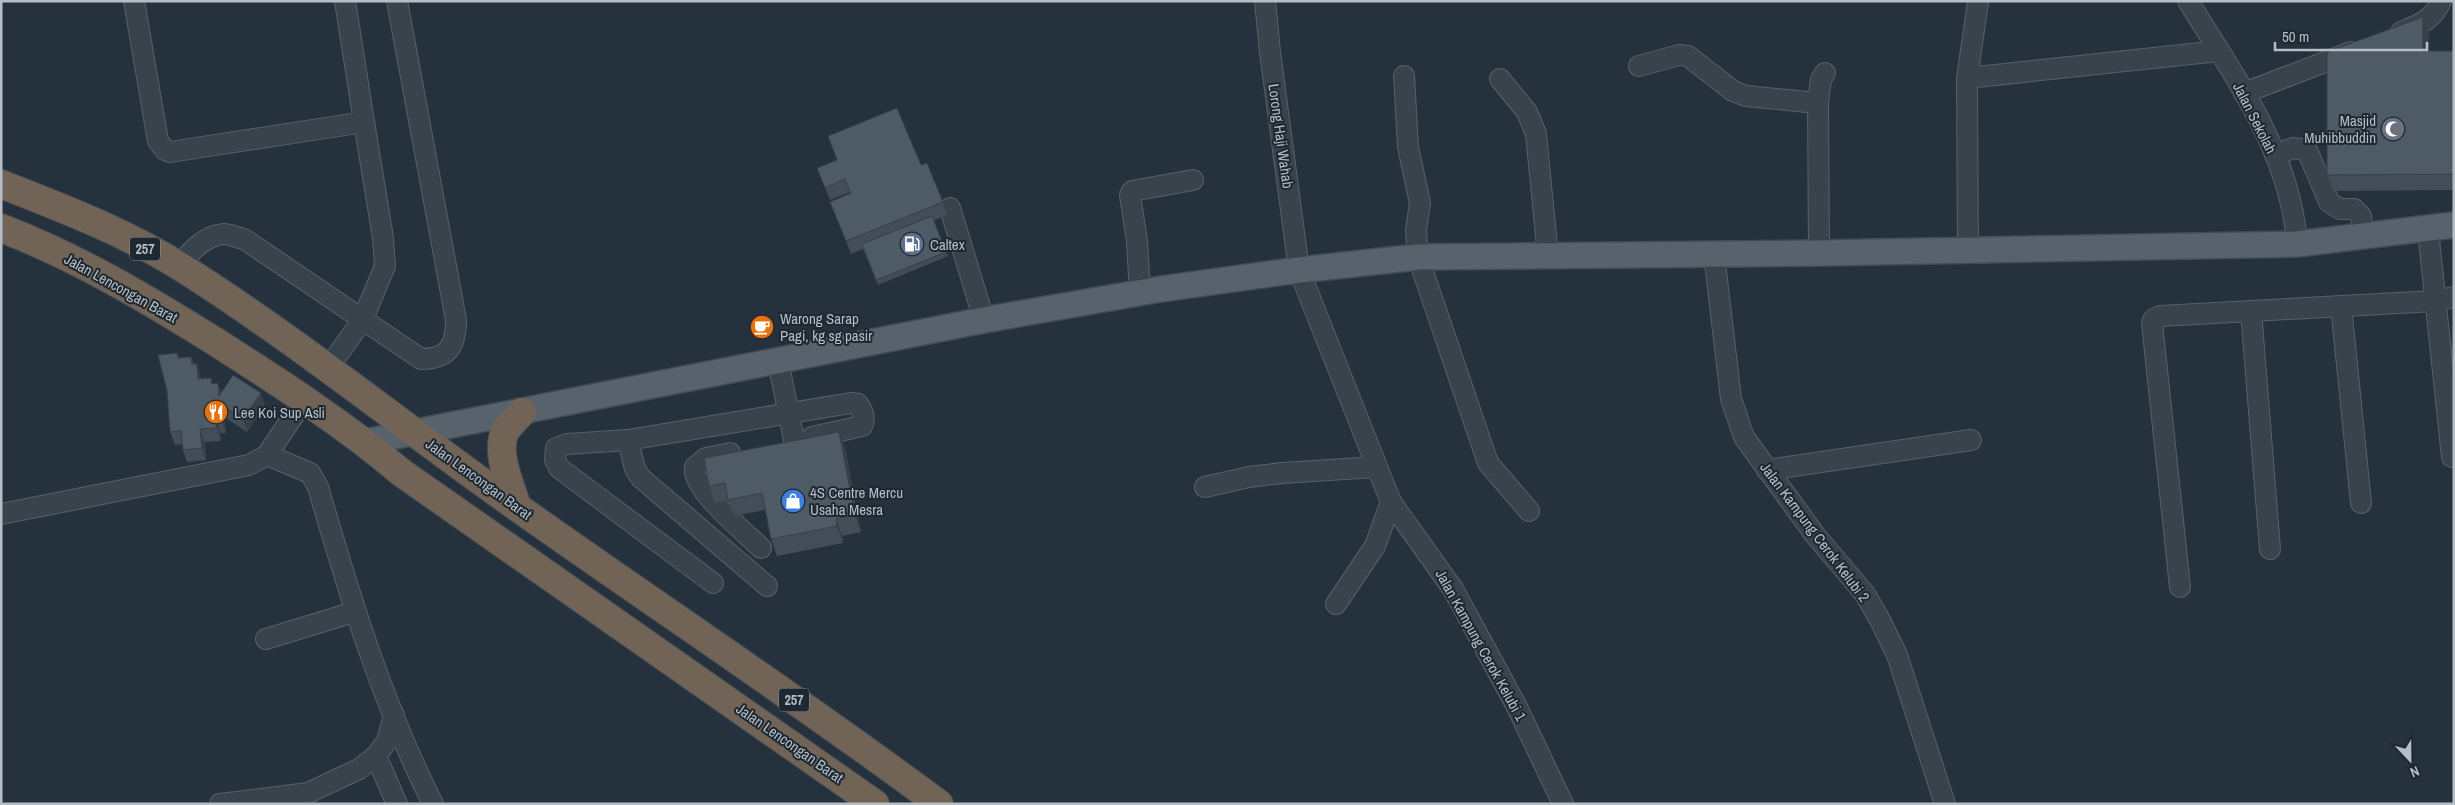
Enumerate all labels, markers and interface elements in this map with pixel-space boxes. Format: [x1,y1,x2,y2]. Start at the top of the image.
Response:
scale bar [2275,20,2428,52]
text: 50 m [2282,26,2309,47]
street label: Jalan Sekolah [2228,79,2282,157]
street label: Lorong Haji Wahab [1263,82,1299,190]
place label: Masjid Muhibbuddin [2304,110,2376,148]
mosque icon: Masjid Muhibbuddin [2380,116,2406,142]
fuel station icon: Caltex [899,231,925,257]
place label: Caltex [930,234,966,255]
road number: 257 [130,238,160,260]
street label: Jalan Lencongan Barat [61,248,182,328]
place label: Warong Sarap Pagi, kg sg pasir [780,308,872,346]
cafe icon: Warong Sarap Pagi, kg sg pasir [749,314,775,340]
restaurant icon: Lee Koi Sup Asli [203,399,229,425]
place label: Lee Koi Sup Asli [234,402,325,423]
street label: Jalan Lencongan Barat [422,433,537,525]
street label: Jalan Kampung Cerok Kelubi 2 [1755,458,1875,606]
place label: 4S Centre Mercu Usaha Mesra [810,482,903,520]
shop icon: 4S Centre Mercu Usaha Mesra [780,488,806,514]
street label: Jalan Kampung Cerok Kelubi 1 [1431,565,1532,725]
road number: 257 [779,688,809,712]
street label: Jalan Lencongan Barat [732,698,848,788]
north arrow [2385,735,2435,785]
text: N [2408,762,2422,782]

